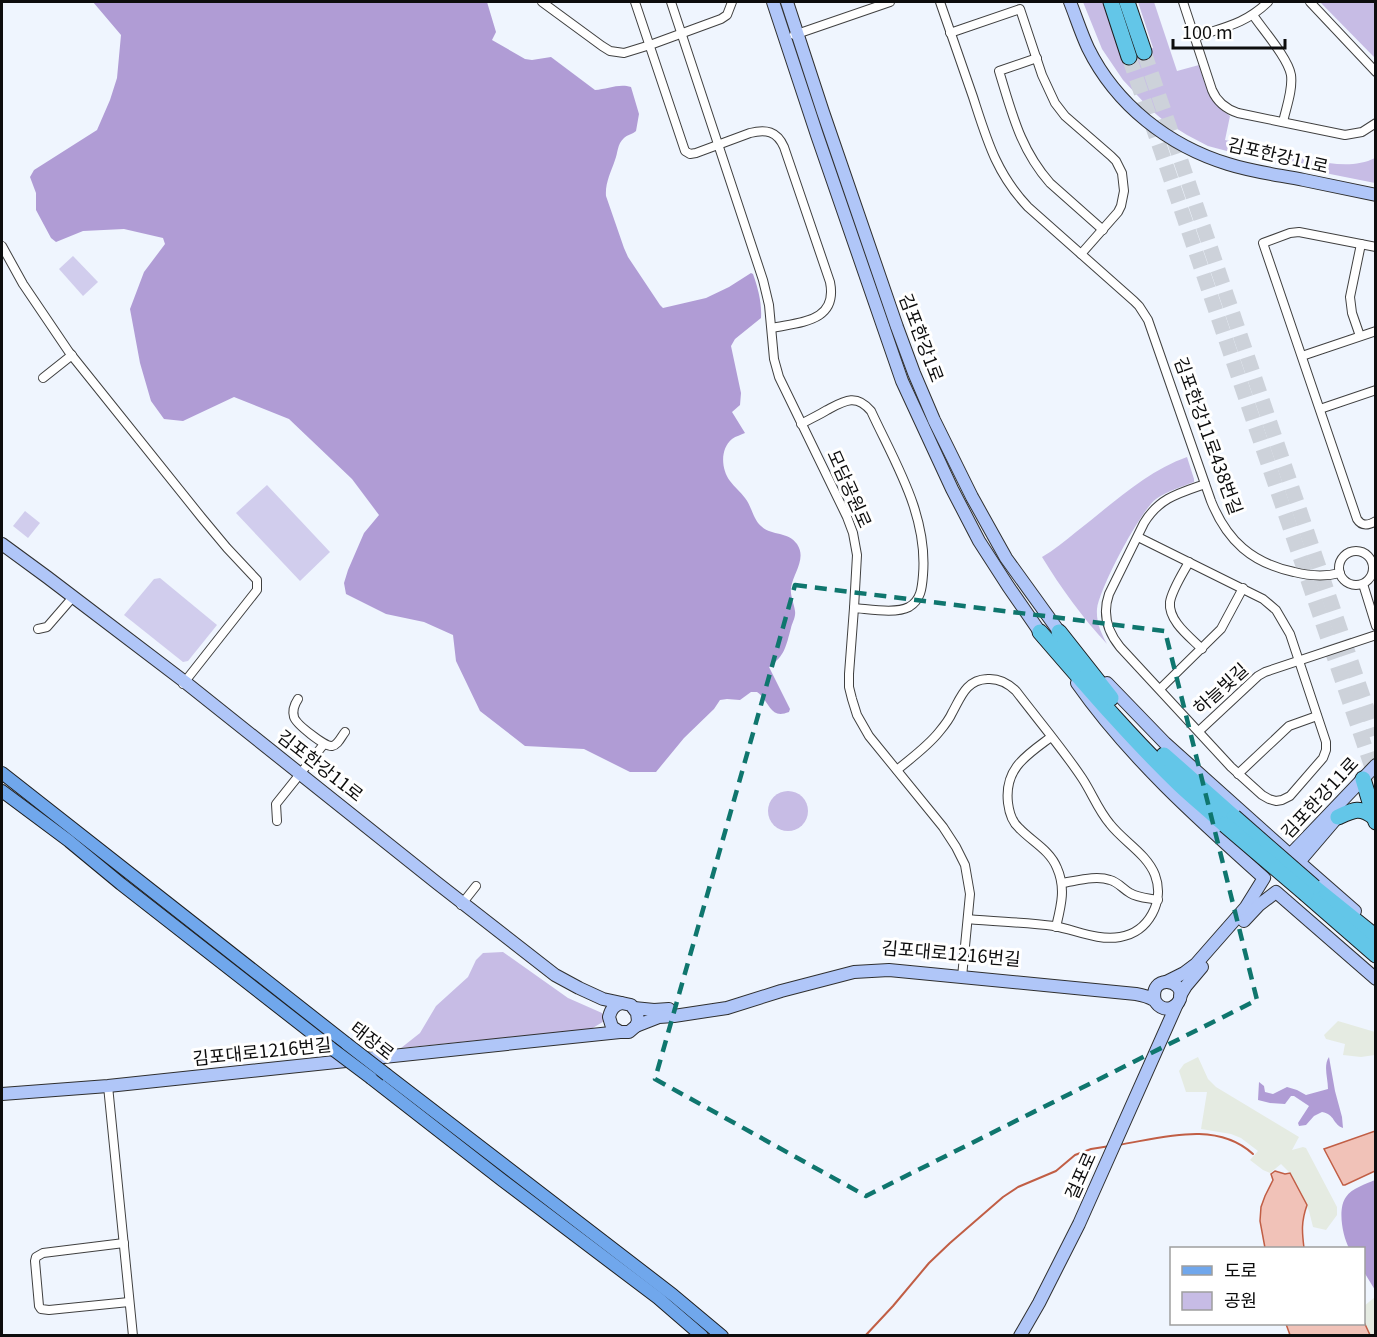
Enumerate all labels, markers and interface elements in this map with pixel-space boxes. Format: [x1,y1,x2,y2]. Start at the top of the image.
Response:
scale bar [1173,12,1286,50]
text: 100 m [1182,18,1233,44]
street label: 김포한강11로 [1225,130,1331,178]
street label: 김포한강1로 [894,289,952,385]
street label: 김포한강11로438번길 [1169,353,1250,518]
street label: 모담공원로 [822,445,880,531]
street label: 하늘빛길 [1186,656,1253,719]
street label: 김포한강11로 [273,723,370,806]
street label: 김포한강11로 [1274,750,1363,843]
street label: 김포대로1216번길 [881,933,1022,971]
street label: 태장로 [346,1014,401,1065]
street label: 김포대로1216번길 [191,1030,332,1070]
street label: 걸포로 [1057,1147,1101,1203]
legend [1170,1247,1365,1325]
text: 도로 [1224,1256,1257,1282]
text: 공원 [1224,1286,1257,1312]

